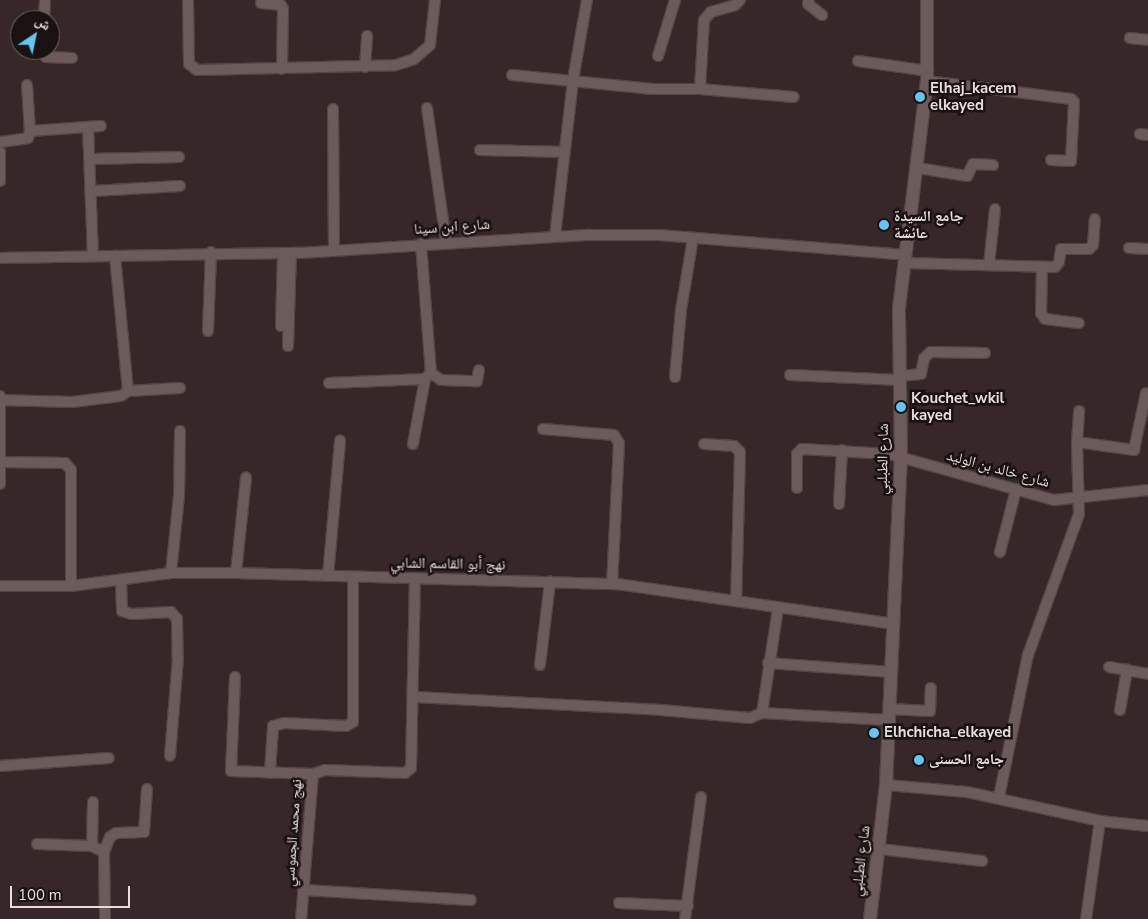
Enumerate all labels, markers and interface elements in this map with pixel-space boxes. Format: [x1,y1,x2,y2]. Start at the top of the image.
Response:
north arrow [10,10,60,60]
text: ش [32,11,55,35]
place label: Elhaj_kacem elkayed [930,79,1016,114]
marker: Elhaj_kacem elkayed [914,91,926,103]
place label: جامع السيدة عائشة [894,207,963,242]
street label: شارع ابن سينا [413,215,491,239]
marker: جامع السيدة عائشة [878,219,890,231]
place label: Kouchet_wkil kayed [911,389,1004,424]
marker: Kouchet_wkil kayed [895,401,907,413]
street label: شارع الطبلبي [873,423,893,495]
street label: شارع خالد بن الوليد [944,447,1052,491]
street label: نهج أبو القاسم الشابي [390,554,506,574]
place label: Elhchicha_elkayed [884,724,1011,742]
marker: Elhchicha_elkayed [868,727,880,739]
place label: جامع الحسنى [929,751,1004,769]
marker: جامع الحسنى [913,754,925,766]
street label: نهج محمد الجموسي [280,779,306,887]
street label: شارع الطبلبي [848,825,874,897]
scale bar [12,876,132,908]
text: 100 m [18,885,62,905]

